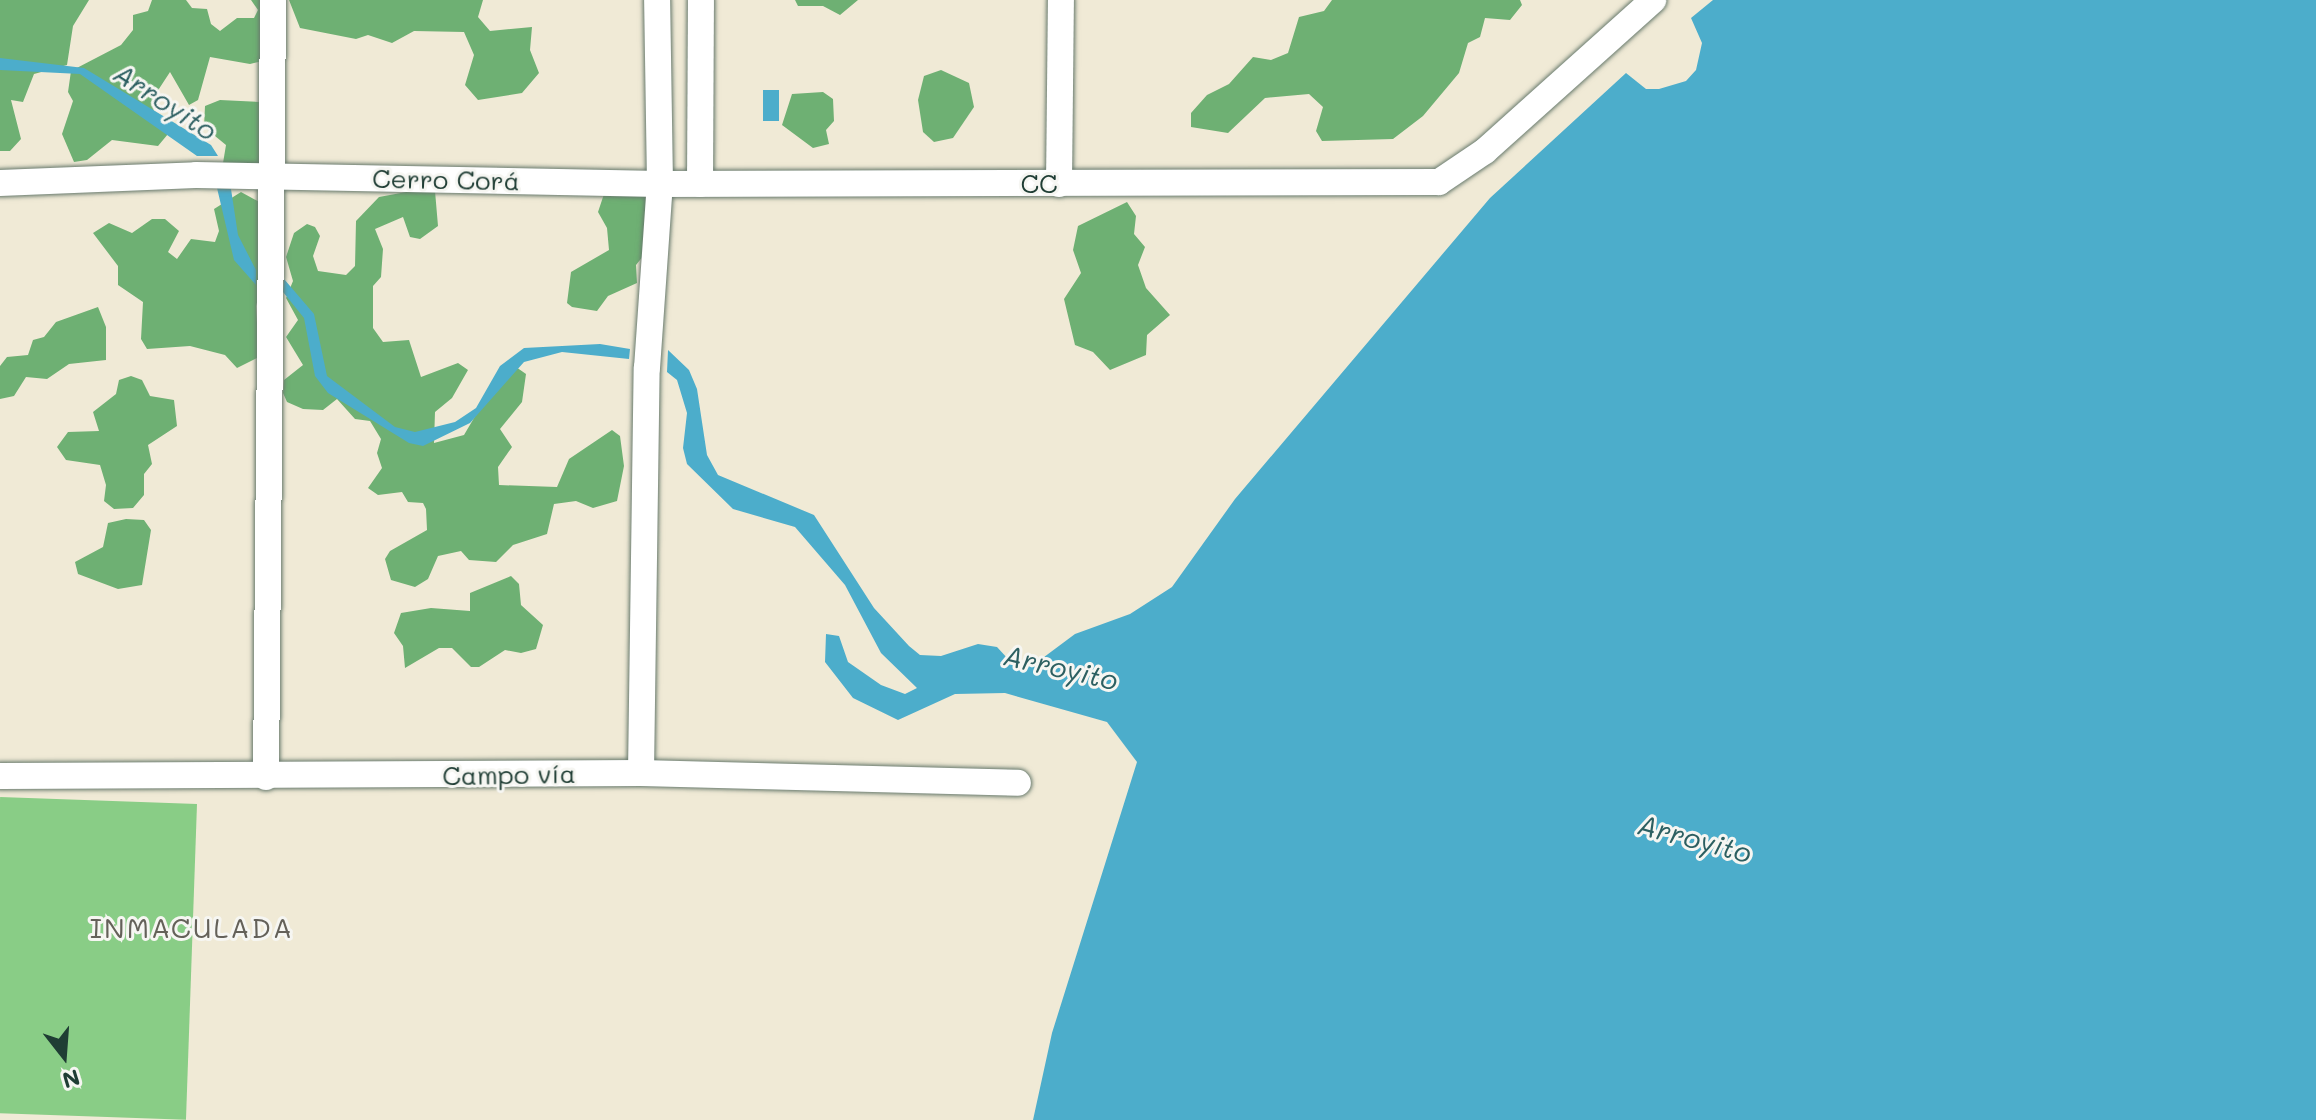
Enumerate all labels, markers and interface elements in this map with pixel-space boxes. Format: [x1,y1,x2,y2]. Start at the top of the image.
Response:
water label: Arroyito [108,55,224,147]
street label: Cerro Corá [372,163,520,197]
street label: CC [1020,168,1058,200]
water label: Arroyito [1001,638,1121,696]
street label: Campo vía [442,758,576,792]
water label: Arroyito [1635,807,1755,869]
district label: INMACULADA [90,910,294,944]
north arrow [24,1016,104,1096]
text: N [59,1063,83,1096]

